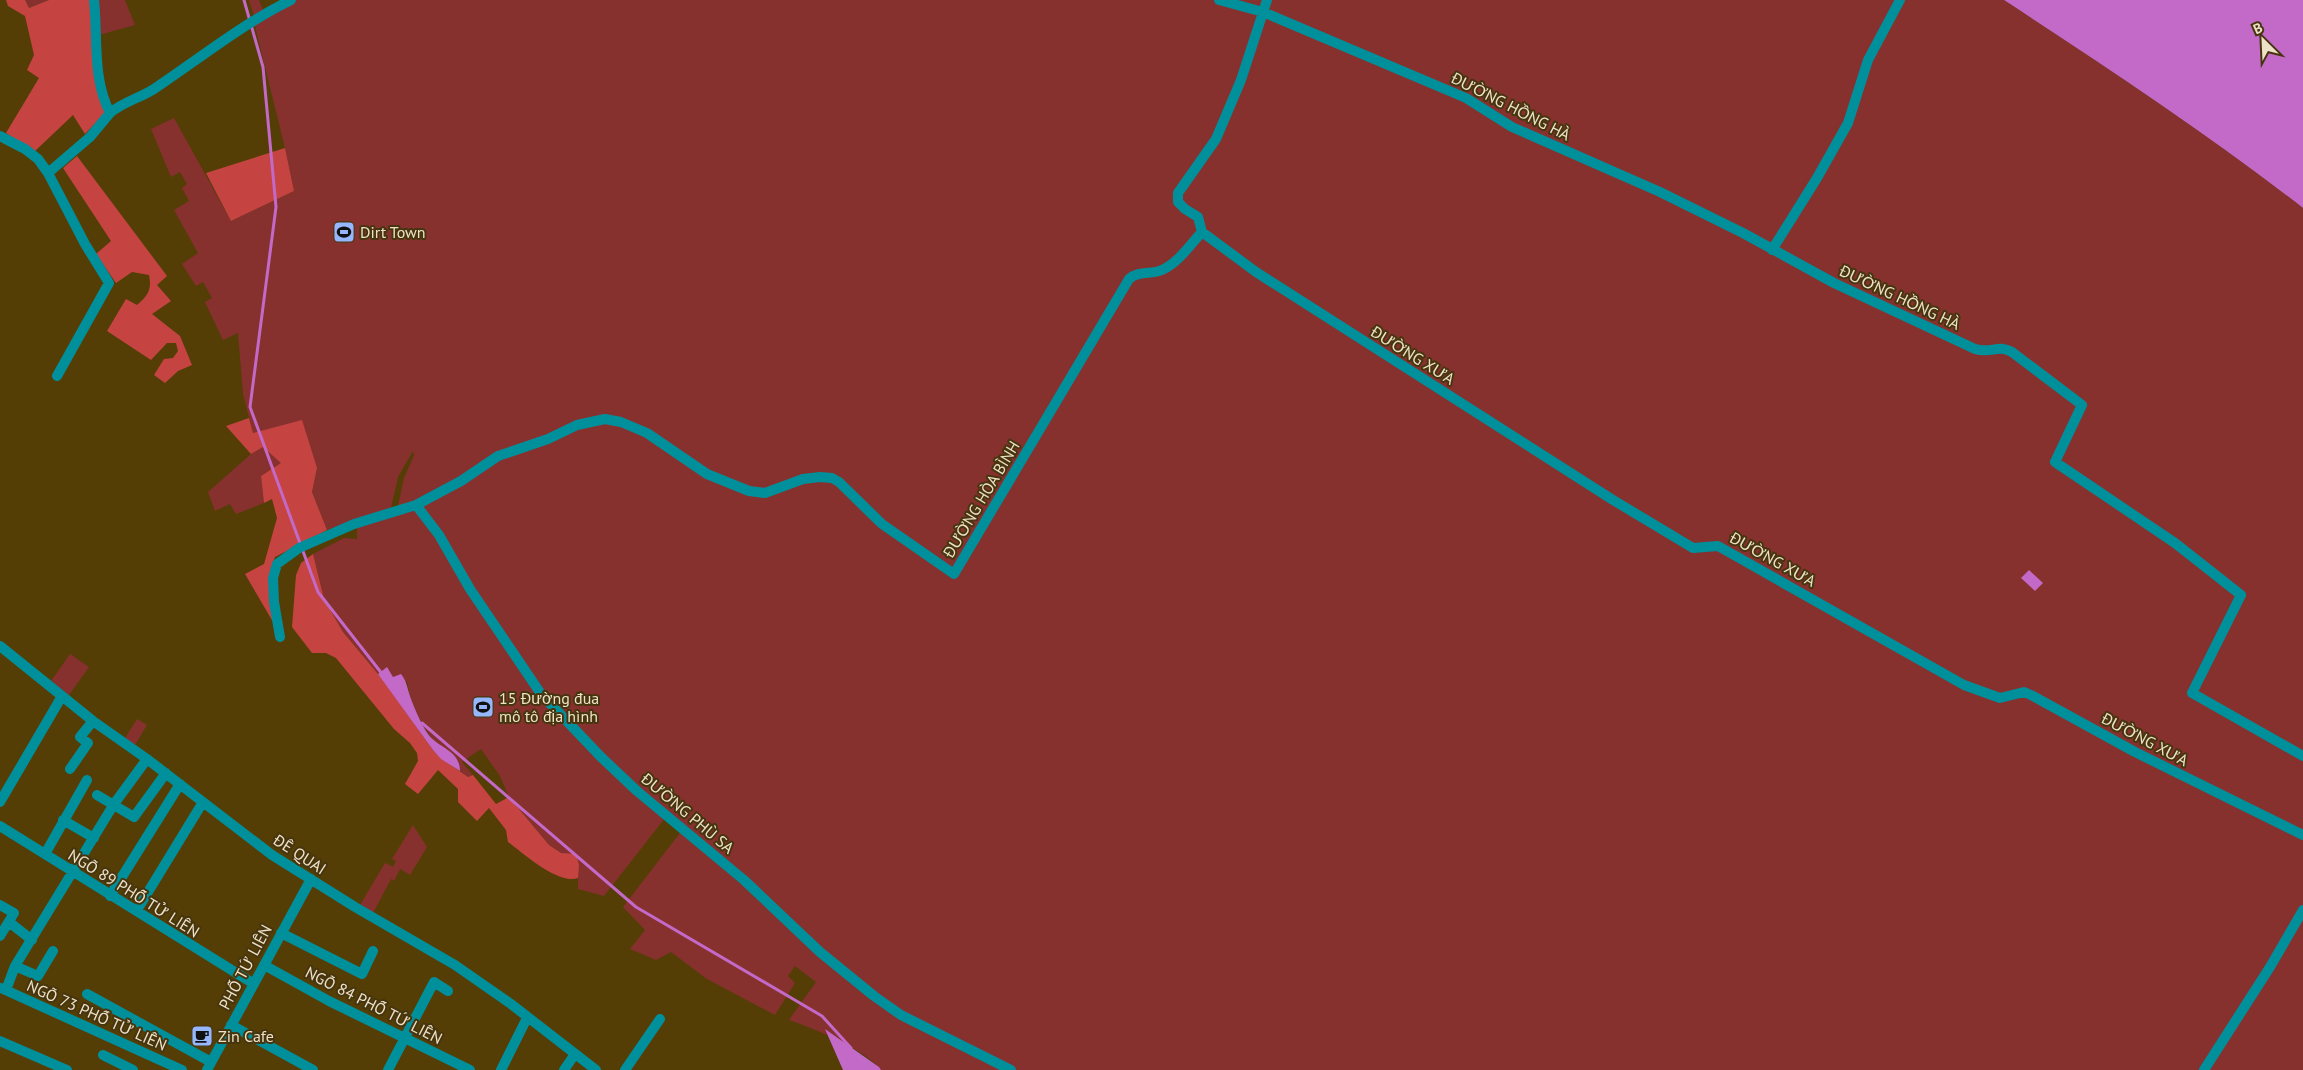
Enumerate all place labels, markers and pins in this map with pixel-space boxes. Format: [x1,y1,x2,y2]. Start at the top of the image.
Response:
sports icon: Dirt Town [332,220,356,244]
place label: Dirt Town [360,222,426,242]
place label: 15 Đường đua mô tô địa hình [499,688,599,726]
sports icon: 15 Đường đua mô tô địa hình [471,695,495,719]
cafe icon: Zin Cafe [190,1024,214,1048]
place label: Zin Cafe [218,1026,274,1046]

